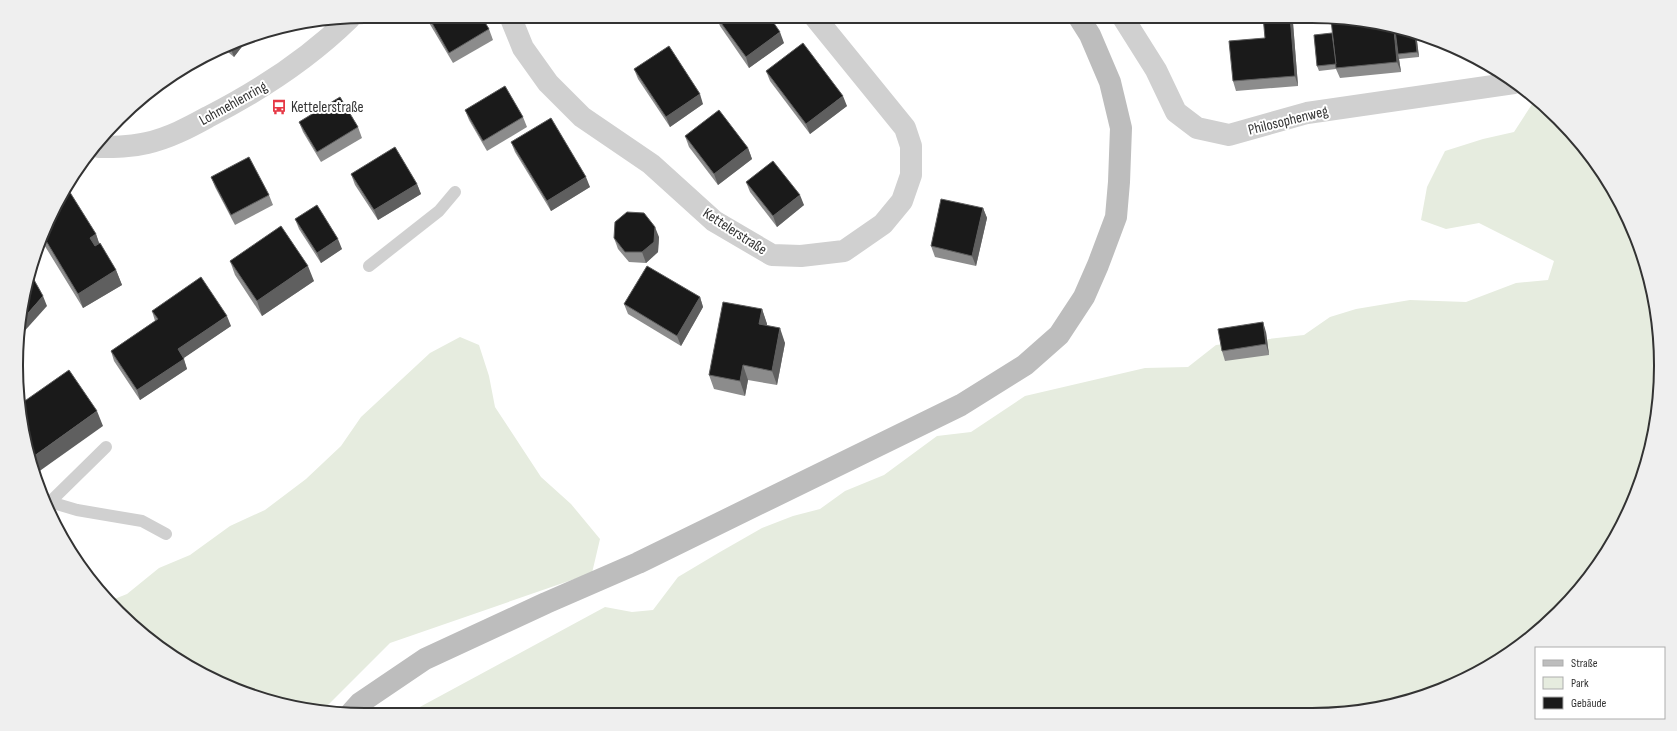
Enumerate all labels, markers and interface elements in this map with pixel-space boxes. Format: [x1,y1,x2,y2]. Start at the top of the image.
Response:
street label: Lohmehlenring [196,77,271,130]
bus stop icon: Kettelerstraße [270,98,288,116]
place label: Kettelerstraße [291,98,364,117]
street label: Philosophenweg [1246,101,1330,140]
street label: Kettelerstraße [699,204,770,259]
legend [1535,647,1665,719]
text: Straße [1571,656,1598,671]
text: Park [1571,676,1589,691]
text: Gebäude [1571,696,1606,711]

